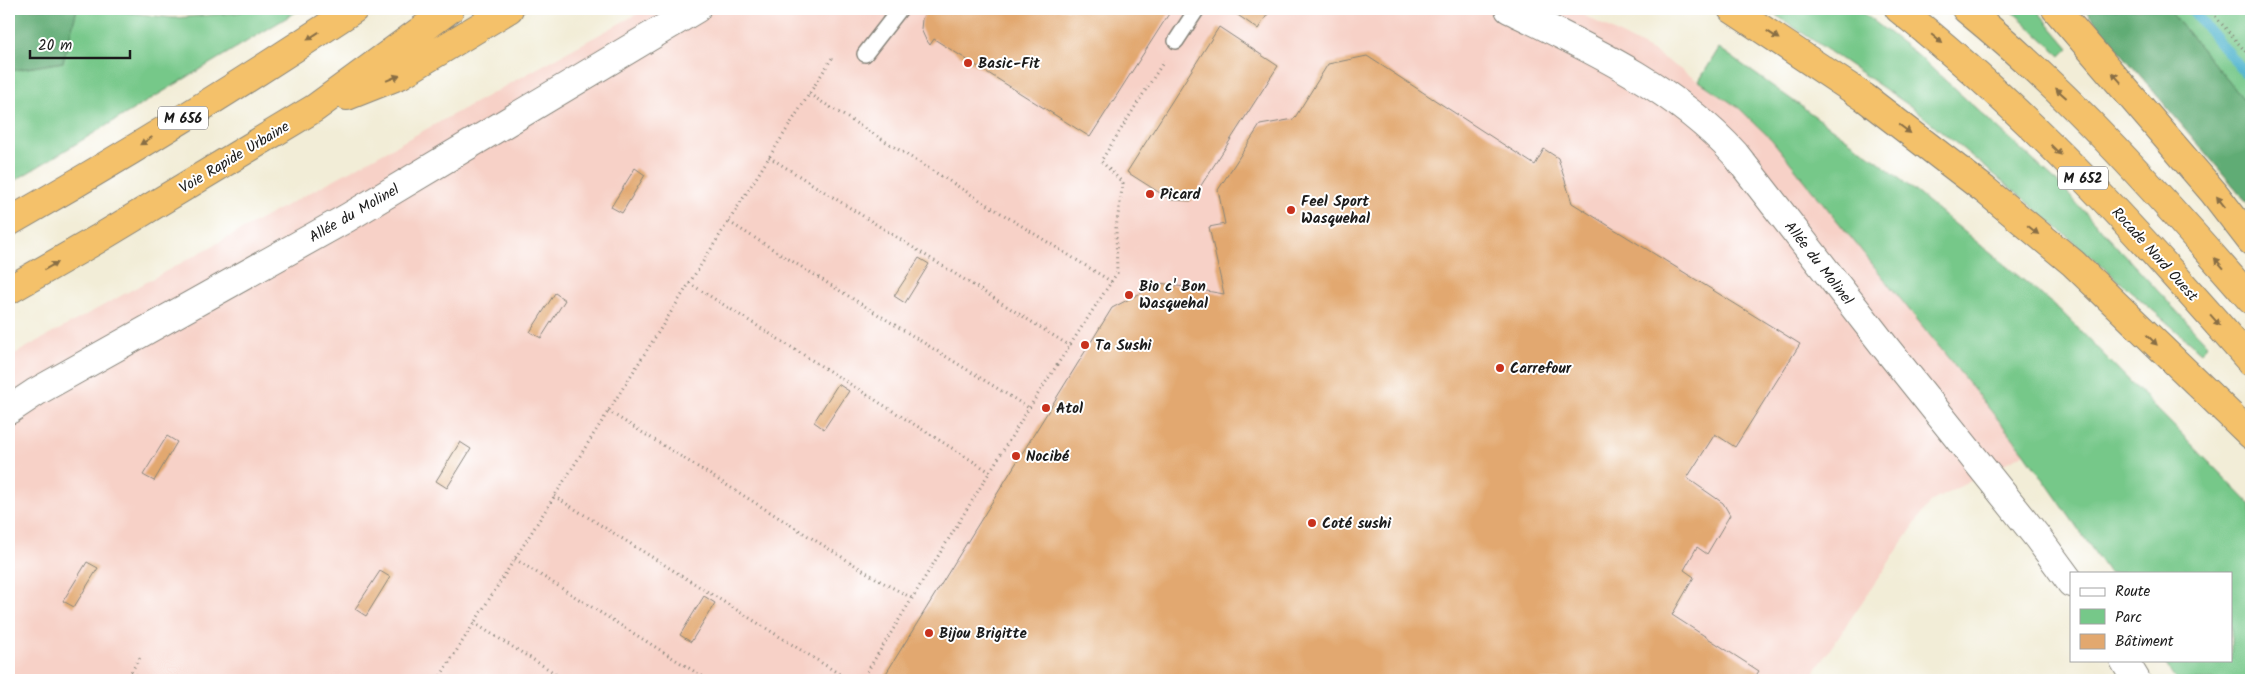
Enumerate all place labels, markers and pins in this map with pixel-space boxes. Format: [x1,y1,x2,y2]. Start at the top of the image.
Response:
place label: Basic-Fit [978,52,1040,76]
marker: Basic-Fit [962,57,974,69]
place label: Picard [1160,183,1202,207]
marker: Picard [1144,188,1156,200]
place label: Feel Sport Wasquehal [1301,190,1370,231]
marker: Feel Sport Wasquehal [1285,204,1297,216]
place label: Bio c' Bon Wasquehal [1139,275,1208,316]
marker: Bio c' Bon Wasquehal [1123,289,1135,301]
place label: Ta Sushi [1095,334,1153,358]
marker: Ta Sushi [1079,339,1091,351]
place label: Carrefour [1510,357,1572,381]
marker: Carrefour [1494,362,1506,374]
place label: Atol [1056,397,1083,421]
marker: Atol [1040,402,1052,414]
place label: Nocibé [1026,445,1070,469]
marker: Nocibé [1010,450,1022,462]
place label: Coté sushi [1322,512,1392,536]
marker: Coté sushi [1306,517,1318,529]
place label: Bijou Brigitte [939,622,1027,646]
marker: Bijou Brigitte [923,627,935,639]

